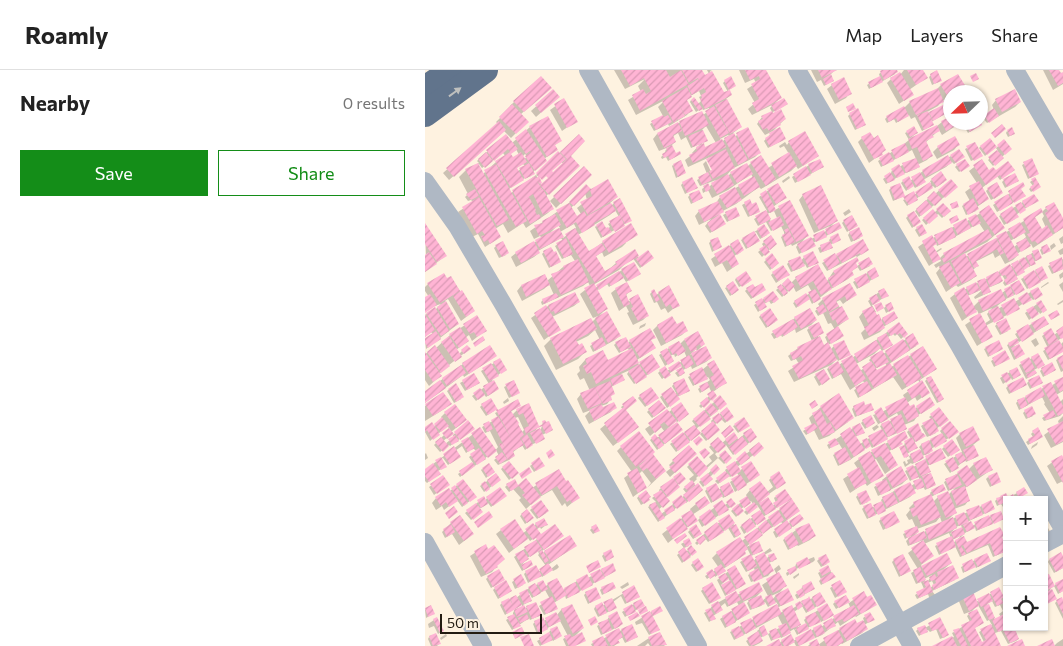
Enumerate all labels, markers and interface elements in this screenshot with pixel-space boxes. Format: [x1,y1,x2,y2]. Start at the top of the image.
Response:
text: Roamly [25,20,108,49]
text: Map [845,24,882,46]
text: Layers [910,24,963,46]
text: Share [991,24,1038,46]
north arrow [943,85,988,130]
one-way arrow [448,87,462,97]
text: Nearby [20,90,90,115]
text: 0 results [343,93,405,112]
button: Save [20,150,208,196]
button: Share [218,150,405,196]
map controls [1003,496,1048,631]
button: + [1003,496,1048,541]
button: − [1003,541,1048,586]
button: locate [1003,586,1048,631]
scale bar [440,611,543,634]
text: 50 m [447,614,479,631]

